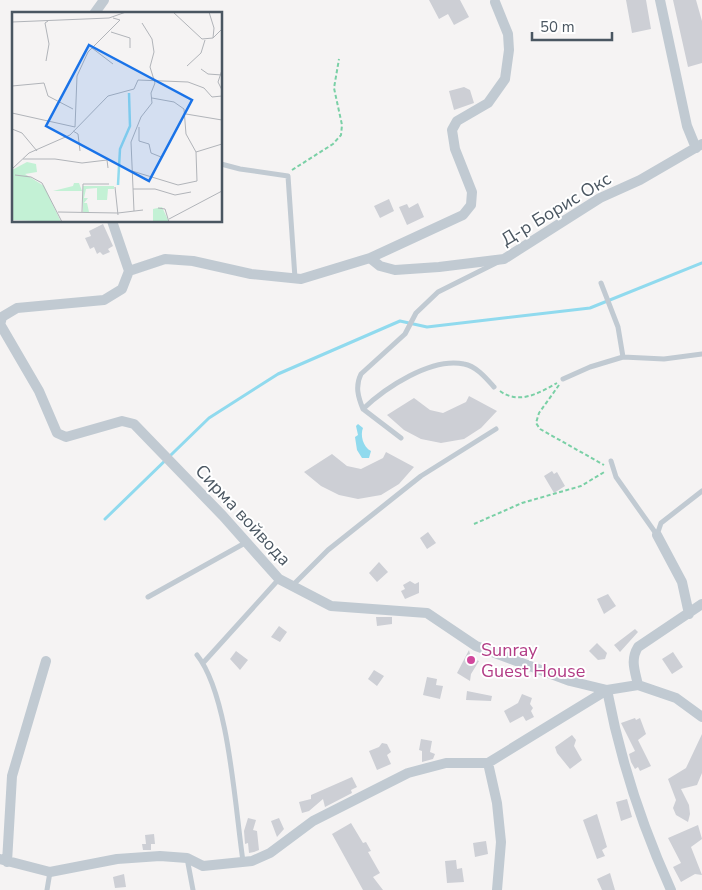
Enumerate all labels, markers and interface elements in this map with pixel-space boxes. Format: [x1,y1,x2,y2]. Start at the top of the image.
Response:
scale bar [532,10,612,42]
inset map [12,12,222,222]
text: 50 m [540,17,575,37]
street label: Д-р Борис Окс [497,166,616,251]
street label: Сирма войвода [190,459,296,571]
place label: Sunray Guest House [481,638,585,683]
marker: Sunray Guest House [465,654,477,666]

